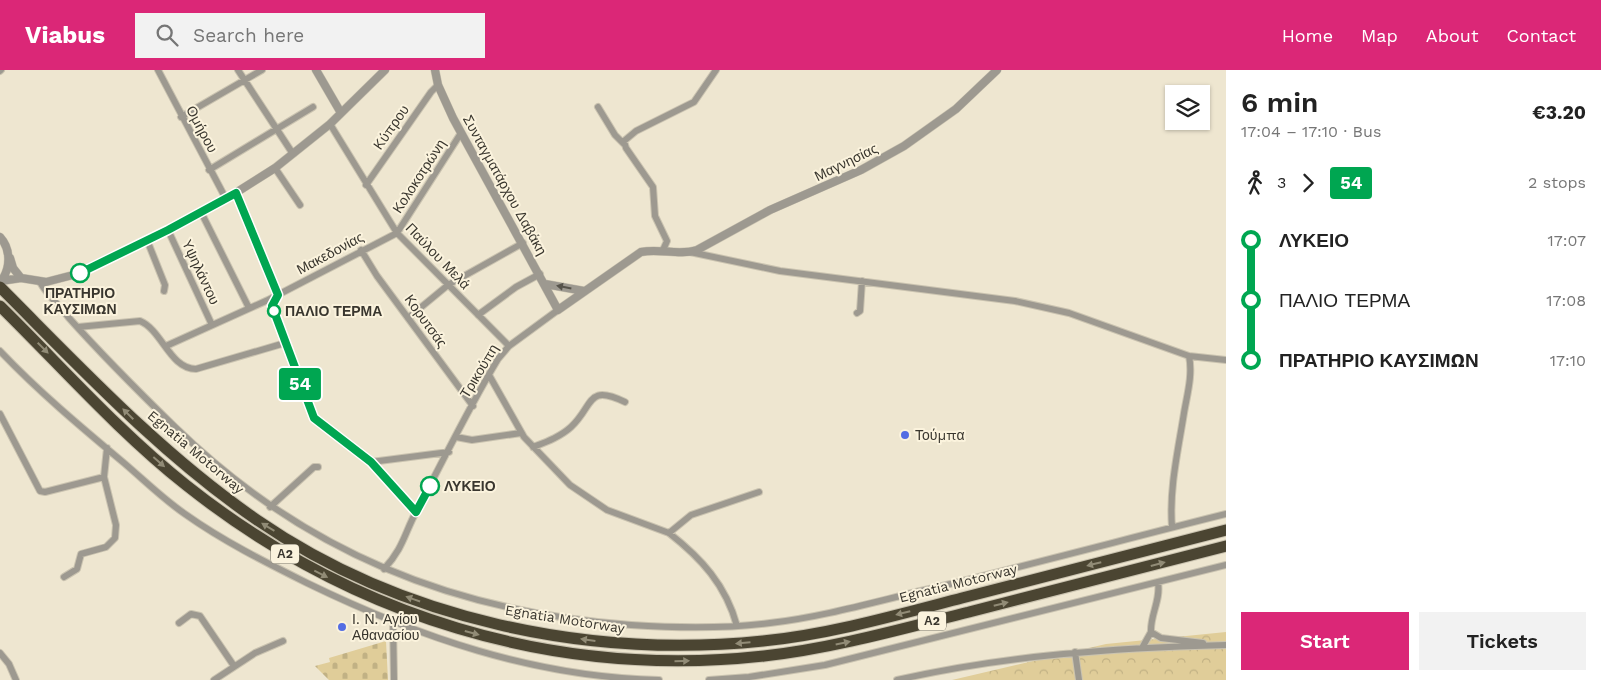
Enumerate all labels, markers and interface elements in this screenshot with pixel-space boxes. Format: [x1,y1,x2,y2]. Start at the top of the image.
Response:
search box [135,13,485,58]
text: Viabus [25,21,105,49]
icon: search [153,21,181,49]
text: Search here [193,24,304,47]
text: Home [1282,25,1333,46]
text: Map [1361,25,1398,46]
text: About [1426,25,1478,46]
text: Contact [1506,25,1576,46]
map controls [1165,85,1210,130]
button: layers [1165,85,1210,130]
text: 6 min [1241,86,1318,119]
text: €3.20 [1532,101,1586,124]
street label: Κύπρου [370,102,412,152]
street label: Ομήρου [183,103,221,155]
street label: Συνταγματάρχου Δαβάκη [460,112,550,258]
text: 17:04 – 17:10 · Bus [1241,122,1381,141]
street label: Κολοκοτρώνη [389,136,449,216]
street label: Μαγνησίας [812,140,880,184]
icon: walk [1241,169,1269,197]
icon: forward [1294,169,1322,197]
text: 54 [1340,172,1362,193]
text: 3 [1277,173,1286,192]
text: 2 stops [1528,173,1586,192]
street label: Παύλου Μελά [402,220,474,292]
street label: Μακεδονίας [294,229,366,277]
text: ΛΥΚΕΙΟ [1279,229,1349,252]
text: 17:07 [1547,231,1586,250]
street label: Υψηλάντου [179,237,223,307]
marker: ΠΡΑΤΗΡΙΟ ΚΑΥΣΙΜΩΝ [70,263,90,283]
one-way arrow [556,283,572,291]
place label: ΠΡΑΤΗΡΙΟ ΚΑΥΣΙΜΩΝ [43,285,117,317]
text: ΠΑΛΙΟ ΤΕΡΜΑ [1279,289,1410,312]
street label: Κορυτσάς [401,291,451,351]
text: 17:08 [1546,291,1586,310]
place label: ΠΑΛΙΟ ΤΕΡΜΑ [285,303,382,319]
marker: ΠΑΛΙΟ ΤΕΡΜΑ [267,304,281,318]
street label: Τρικούπη [457,341,501,401]
one-way arrow [36,342,48,354]
text: ΠΡΑΤΗΡΙΟ ΚΑΥΣΙΜΩΝ [1279,349,1479,372]
text: 17:10 [1550,351,1586,370]
line badge: 54 [278,368,322,400]
text: 54 [289,373,311,394]
street label: Egnatia Motorway [144,407,248,498]
one-way arrow [123,408,135,420]
place label: Τούμπα [915,427,965,443]
marker: Τούμπα [899,429,911,441]
one-way arrow [152,456,164,468]
marker: ΛΥΚΕΙΟ [420,476,440,496]
place label: ΛΥΚΕΙΟ [444,478,496,494]
one-way arrow [261,522,274,532]
road number: Α2 [271,544,299,564]
one-way arrow [1151,559,1166,567]
street label: Egnatia Motorway [897,560,1019,605]
one-way arrow [1087,560,1102,568]
one-way arrow [314,570,328,578]
one-way arrow [405,595,420,603]
one-way arrow [993,600,1008,608]
street label: Egnatia Motorway [504,602,627,636]
one-way arrow [895,609,910,617]
place label: Ι. Ν. Αγίου Αθανασίου [352,611,420,643]
road number: Α2 [918,612,946,630]
button: Start [1241,612,1409,670]
button: Tickets [1419,612,1586,670]
marker: Ι. Ν. Αγίου Αθανασίου [336,621,348,633]
one-way arrow [464,629,479,637]
one-way arrow [580,636,596,644]
one-way arrow [735,639,751,647]
one-way arrow [836,639,851,647]
one-way arrow [674,657,690,665]

